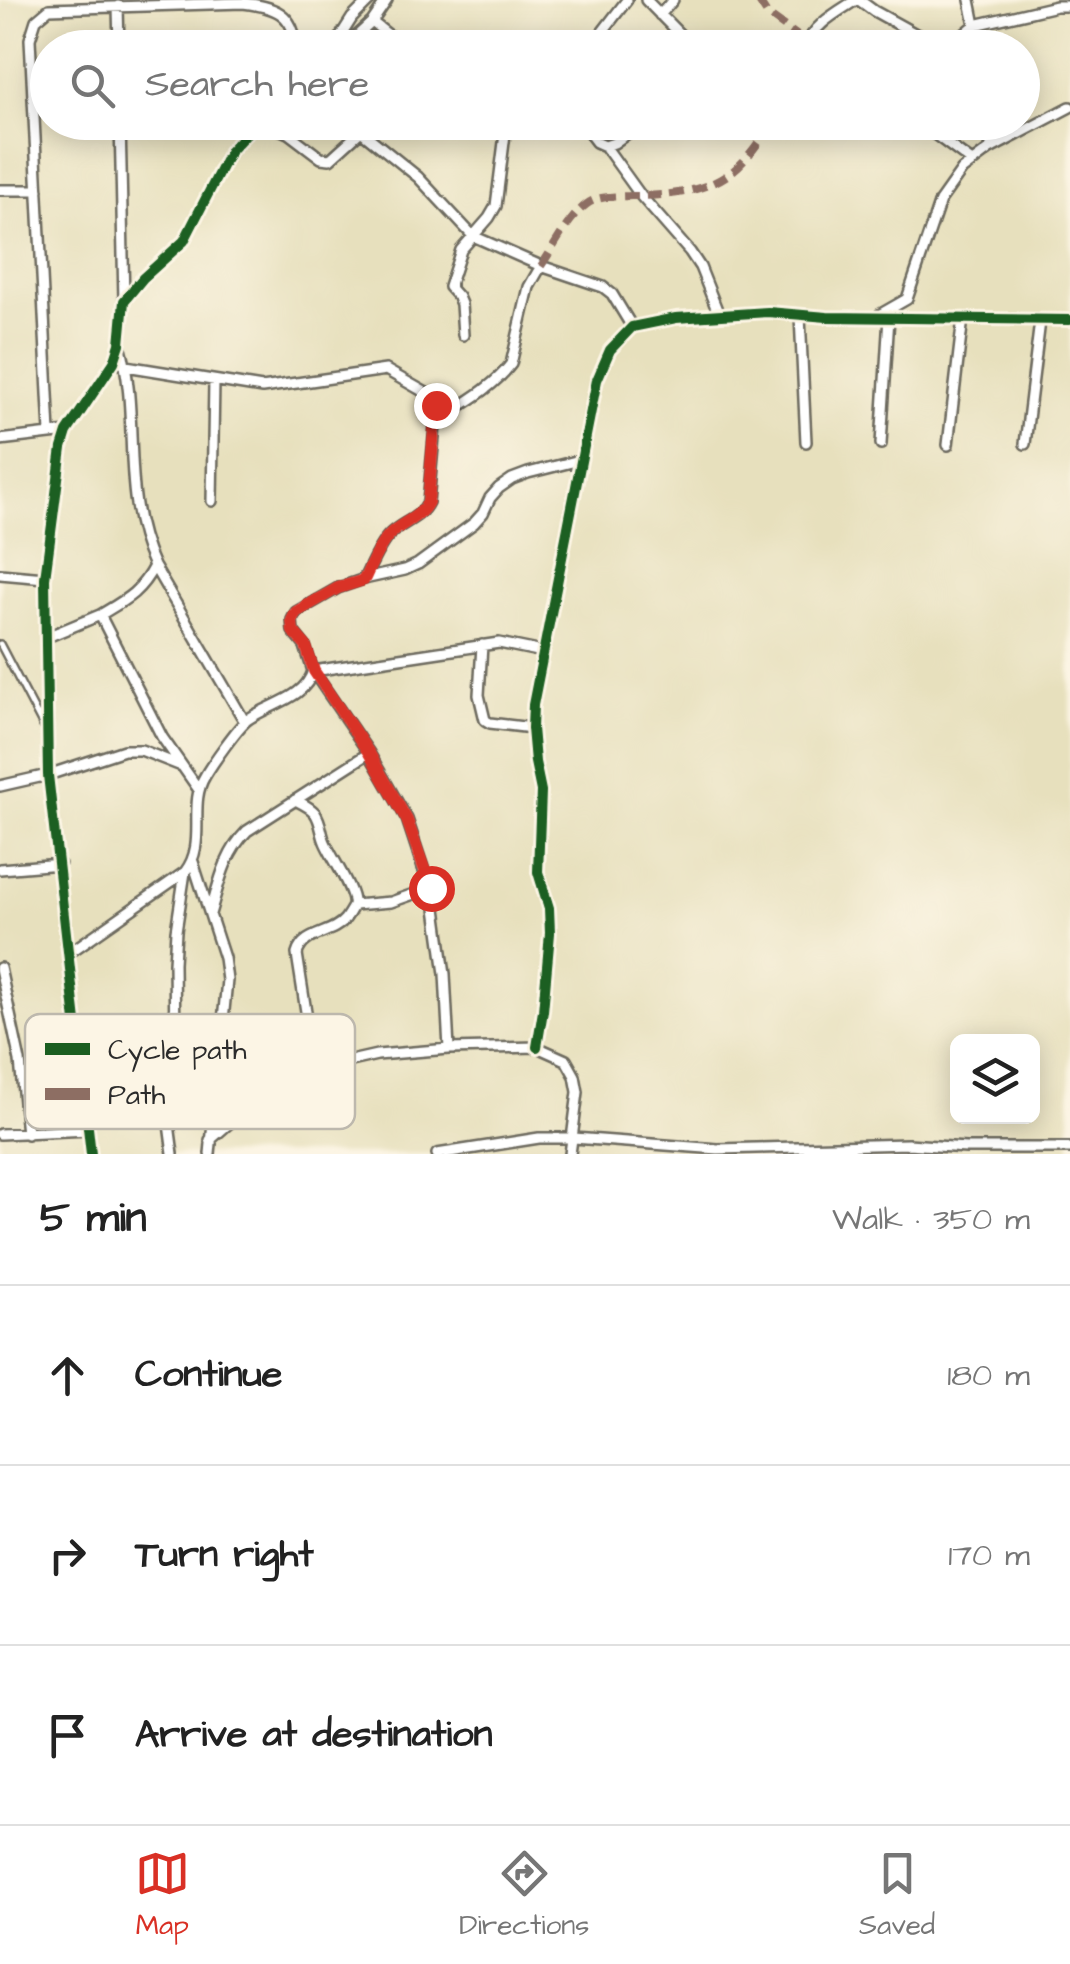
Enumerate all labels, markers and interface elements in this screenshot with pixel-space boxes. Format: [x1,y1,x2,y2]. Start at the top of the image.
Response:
search box [30,30,1040,140]
icon: search [65,58,120,113]
text: Search here [145,59,369,111]
route end [414,383,460,429]
route start [409,866,455,912]
legend [25,1014,355,1129]
text: Cycle path [108,1031,247,1072]
map controls [950,1034,1040,1124]
button: layers [950,1034,1040,1124]
text: Path [108,1076,165,1115]
text: 5 min [40,1190,147,1248]
text: Walk · 350 m [832,1197,1030,1242]
icon: ahead [40,1348,95,1403]
text: Continue [135,1349,282,1401]
text: 180 m [947,1353,1030,1398]
icon: right [40,1528,95,1583]
text: Turn right [135,1529,314,1581]
text: 170 m [948,1533,1030,1578]
icon: arrive [40,1708,95,1763]
text: Arrive at destination [135,1709,492,1761]
tab: Map [135,1846,190,1945]
tab: Directions [459,1846,589,1945]
tab: Saved [859,1846,935,1945]

